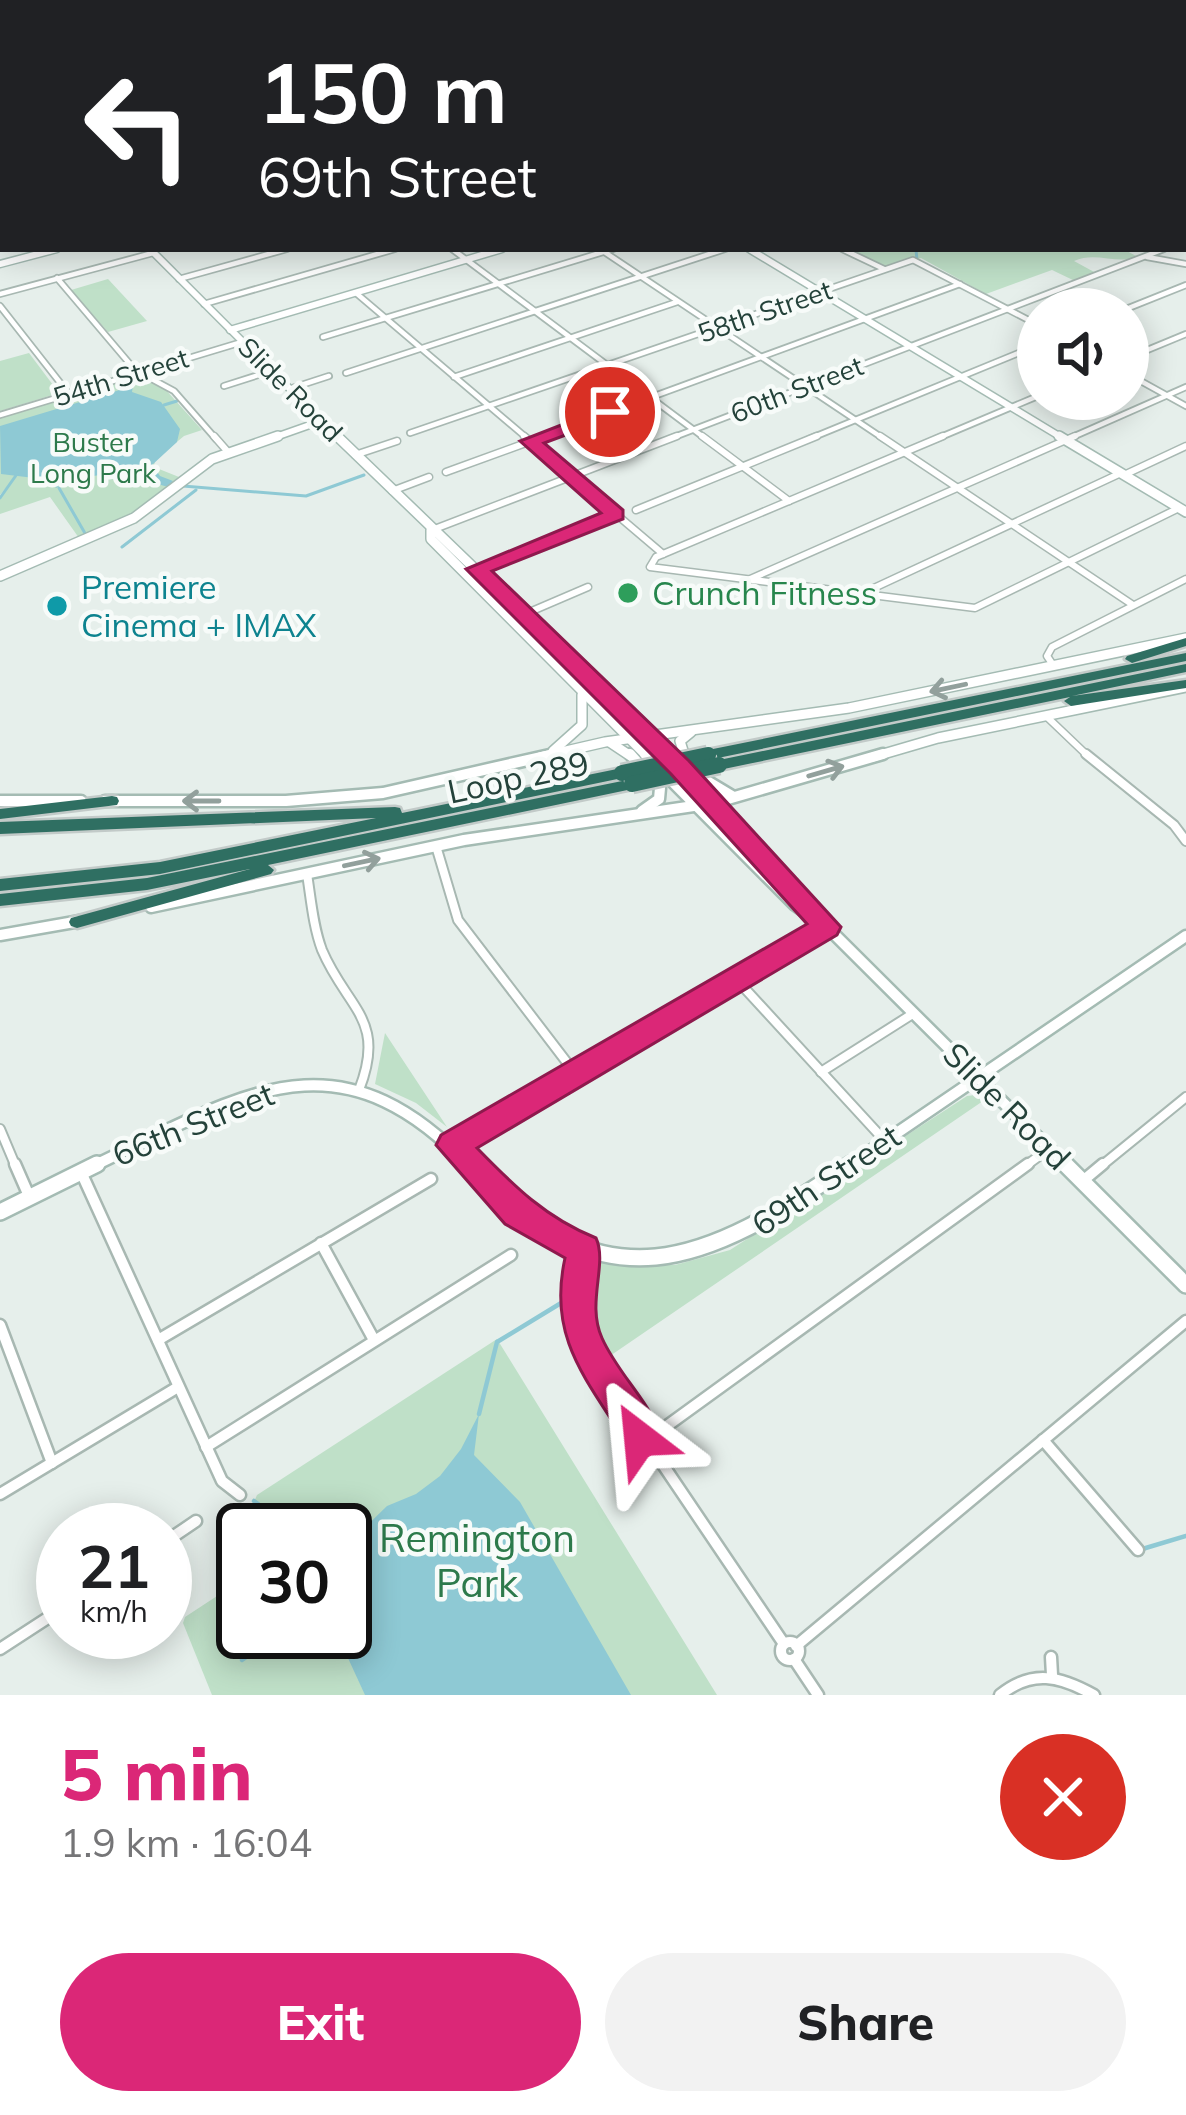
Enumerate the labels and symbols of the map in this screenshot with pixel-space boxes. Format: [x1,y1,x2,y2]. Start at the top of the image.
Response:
street label: 58th Street [693,272,836,350]
street label: Slide Road [231,330,350,449]
street label: 54th Street [49,340,192,414]
street label: 60th Street [725,348,868,430]
pin [559,361,661,463]
park label: Buster Long Park [30,425,157,490]
place label: Premiere Cinema + IMAX [81,566,317,645]
place label: Crunch Fitness [652,572,877,613]
marker: Crunch Fitness [615,580,641,606]
marker: Premiere Cinema + IMAX [44,593,70,619]
one-way arrow [930,677,968,700]
street label: Loop 289 [444,742,592,811]
one-way arrow [807,759,845,781]
one-way arrow [182,790,221,812]
one-way arrow [341,850,380,872]
street label: Slide Road [935,1033,1080,1178]
street label: 66th Street [106,1073,279,1174]
street label: 69th Street [744,1115,908,1244]
position arrow [577,1376,703,1502]
speed limit sign: 30 [216,1503,372,1659]
park label: Remington Park [379,1513,575,1607]

